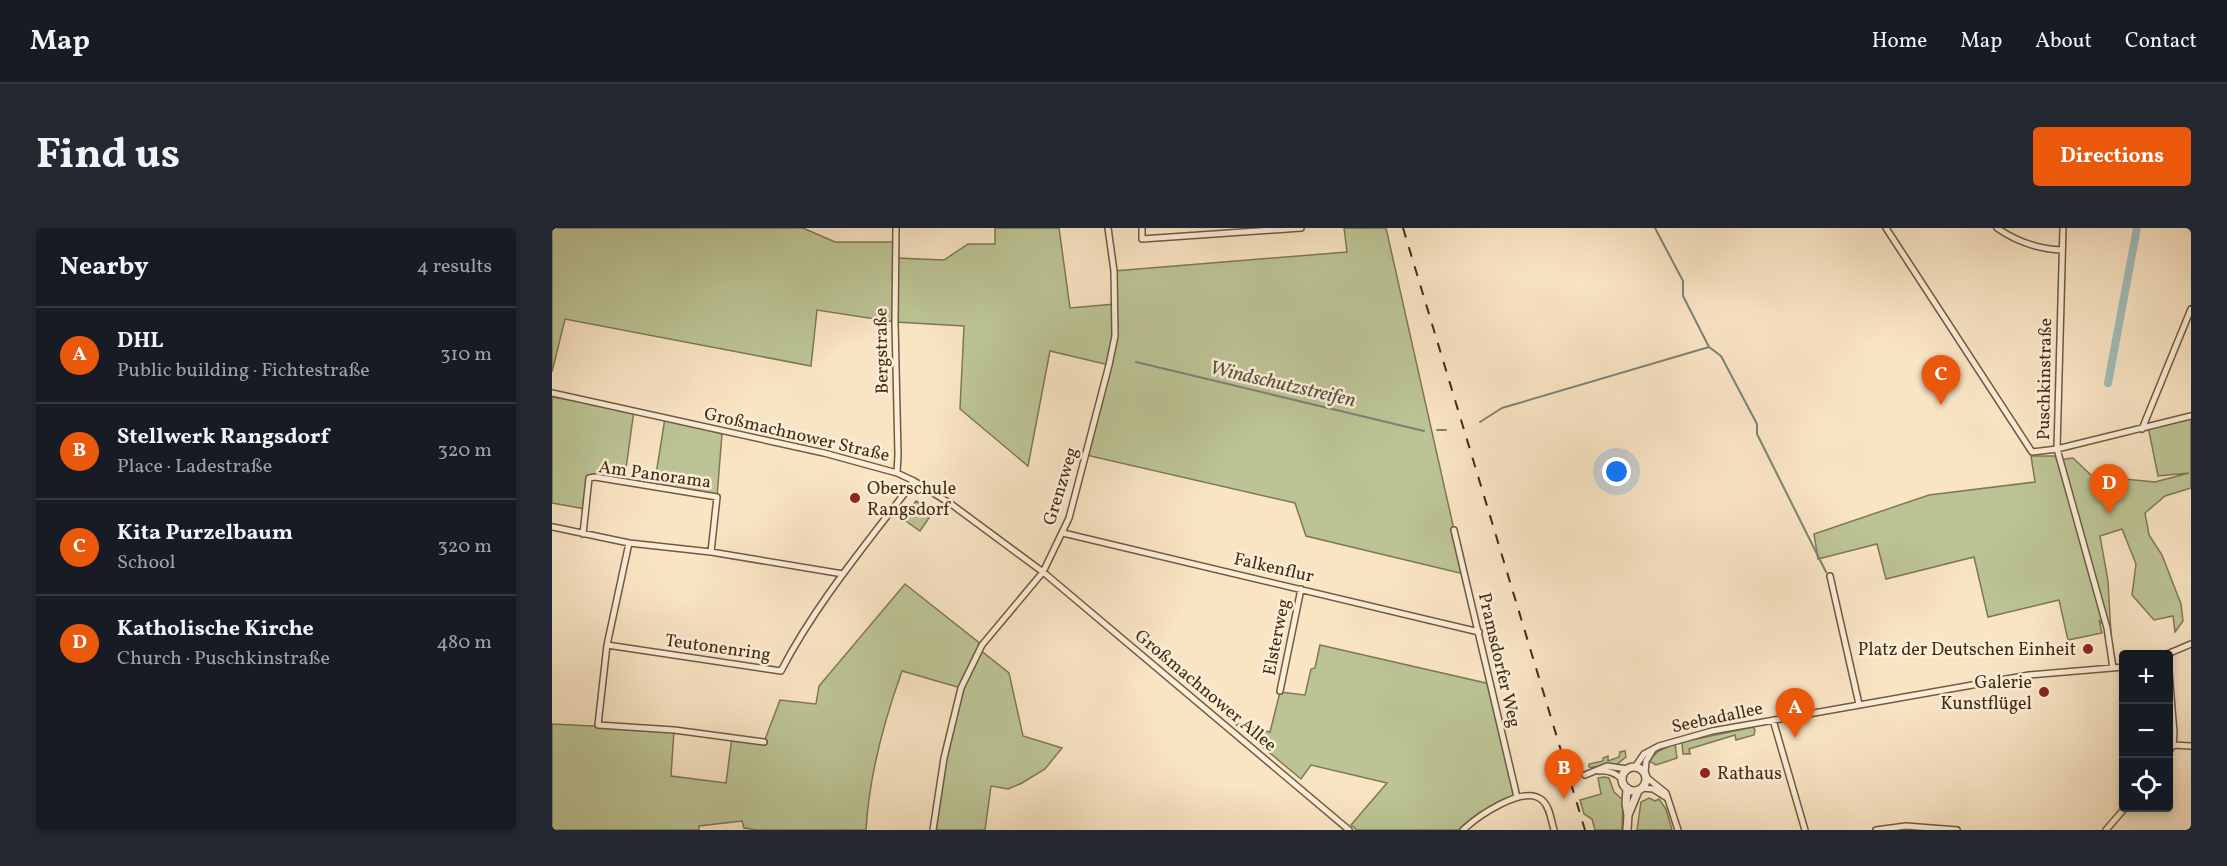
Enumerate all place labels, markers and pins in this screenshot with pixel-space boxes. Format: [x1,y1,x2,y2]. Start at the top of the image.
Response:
pin: C [1922,356,1960,405]
pin: D [2090,464,2128,514]
place label: Oberschule Rangsdorf [867,477,956,523]
marker: Oberschule Rangsdorf [848,491,862,505]
place label: Platz der Deutschen Einheit [1858,638,2076,663]
marker: Platz der Deutschen Einheit [2081,642,2095,656]
place label: Galerie Kunstflügel [1940,671,2032,717]
marker: Galerie Kunstflügel [2037,685,2051,699]
pin: A [1776,688,1814,738]
pin: B [1544,750,1584,799]
place label: Rathaus [1717,762,1782,787]
marker: Rathaus [1698,766,1712,780]

